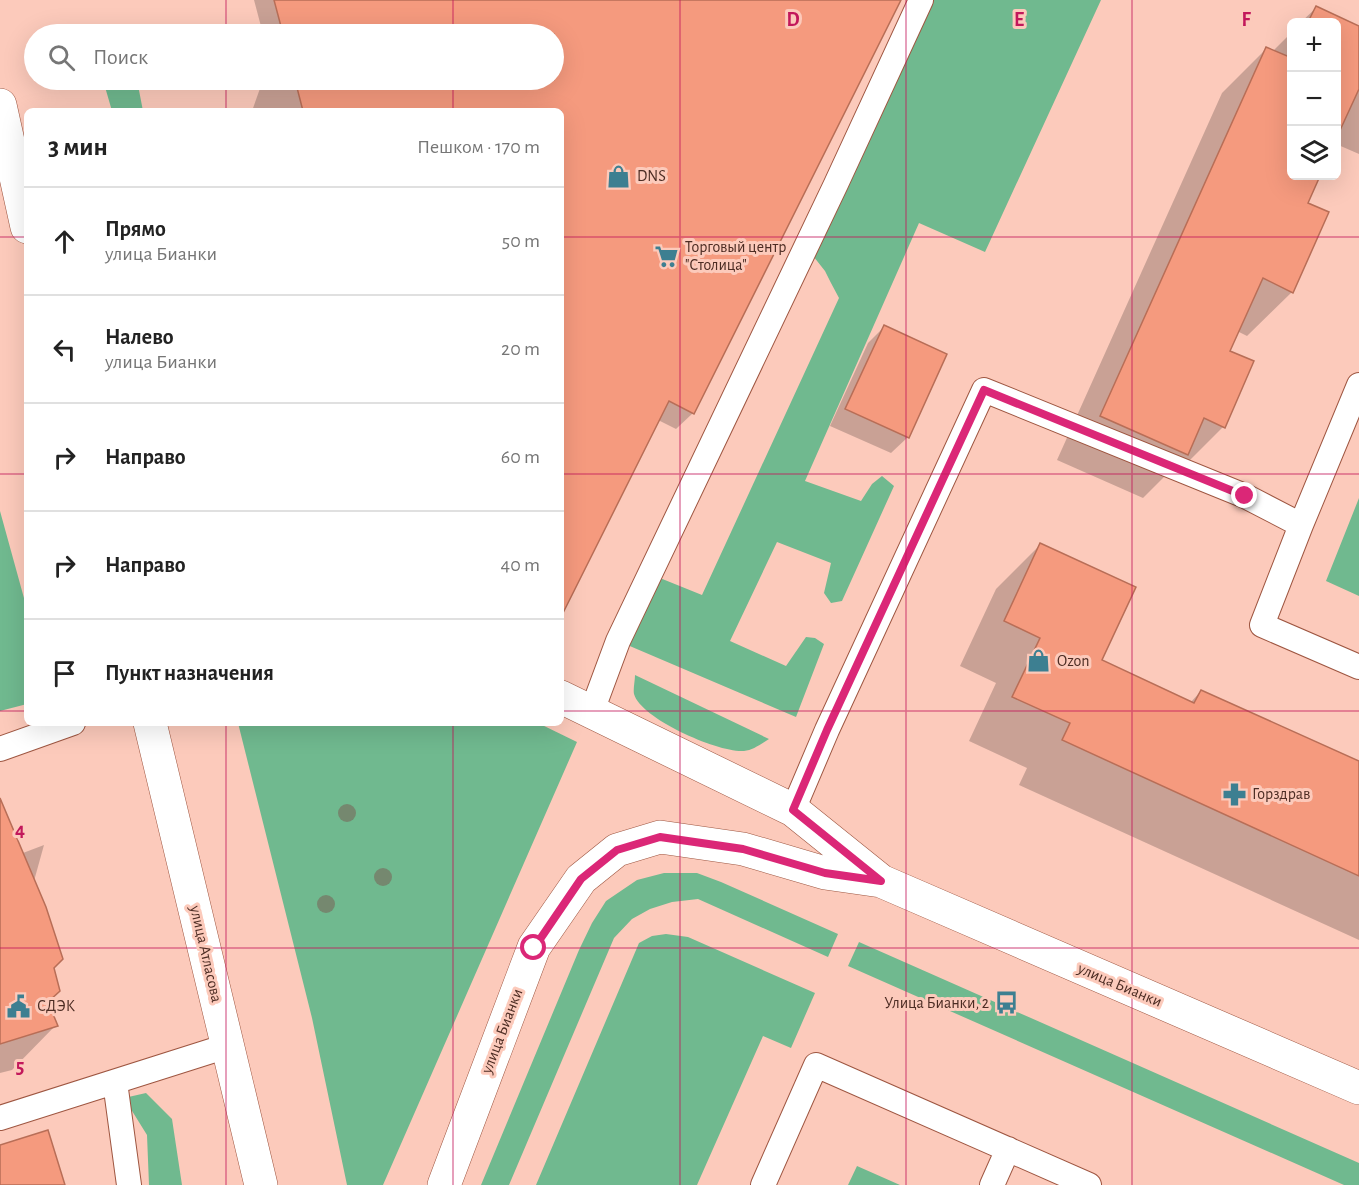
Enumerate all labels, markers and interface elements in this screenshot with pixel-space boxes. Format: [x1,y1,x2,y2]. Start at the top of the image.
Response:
text: D [786,10,800,30]
text: E [1014,10,1024,30]
text: F [1241,10,1251,30]
map controls [1287,18,1341,180]
button: + [1287,18,1341,72]
search box [24,24,564,90]
icon: search [45,41,78,74]
text: Поиск [93,46,148,68]
button: − [1287,72,1341,126]
button: layers [1287,126,1341,180]
text: 3 мин [48,134,108,160]
text: Пешком · 170 m [417,137,540,157]
shop icon: DNS [606,163,632,189]
place label: DNS [637,168,666,184]
text: Прямо [105,218,166,240]
icon: ahead [48,225,81,258]
text: 50 m [502,231,540,251]
place label: Торговый центр "Столица" [685,239,786,273]
supermarket icon: Торговый центр "Столица" [654,243,680,269]
text: улица Бианки [105,244,217,264]
text: Налево [105,326,174,348]
icon: left [48,333,81,366]
text: 20 m [501,339,540,359]
text: улица Бианки [105,352,217,372]
icon: right [48,441,81,474]
text: Направо [105,446,186,468]
text: 60 m [501,447,540,467]
route end [1231,482,1257,508]
icon: right [48,549,81,582]
text: Направо [105,554,186,576]
text: 40 m [501,555,540,575]
shop icon: Ozon [1026,648,1052,674]
place label: Ozon [1057,653,1089,669]
icon: arrive [48,657,81,690]
text: Пункт назначения [105,662,274,684]
pharmacy icon: Горздрав [1221,781,1247,807]
place label: Горздрав [1252,786,1310,802]
text: 4 [15,820,25,840]
street label: улица Атласова [186,903,225,1004]
route start [520,934,546,960]
street label: улица Бианки [1074,960,1164,1011]
street label: улица Бианки [478,986,526,1077]
bus stop icon: Улица Бианки, 2 [994,990,1020,1016]
public building icon: СДЭК [6,993,32,1019]
place label: Улица Бианки, 2 [884,995,989,1011]
place label: СДЭК [37,998,75,1014]
text: 5 [16,1057,24,1077]

